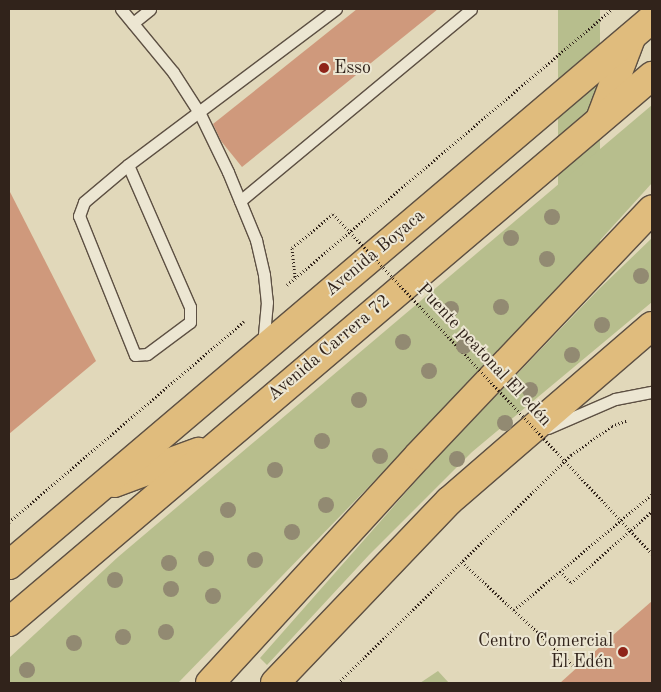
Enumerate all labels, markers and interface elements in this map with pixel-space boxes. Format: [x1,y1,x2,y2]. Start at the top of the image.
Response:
place label: Esso [334,57,371,79]
marker: Esso [318,62,330,74]
street label: Avenida Boyaca [321,205,429,301]
street label: Puente peatonal El edén [412,279,556,431]
street label: Avenida Carrera 72 [263,290,395,406]
place label: Centro Comercial El Edén [478,631,613,674]
marker: Centro Comercial El Edén [617,646,629,658]

